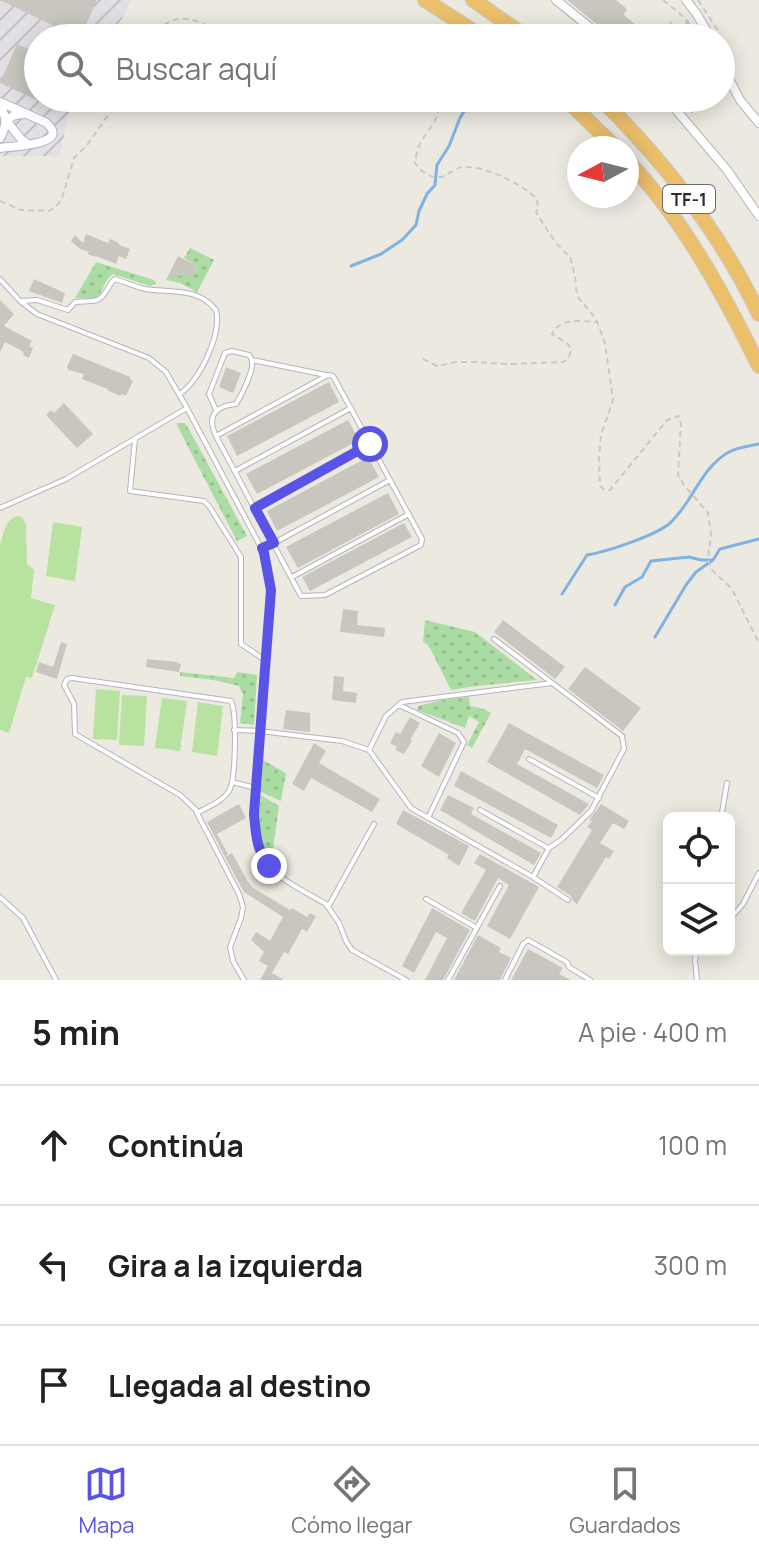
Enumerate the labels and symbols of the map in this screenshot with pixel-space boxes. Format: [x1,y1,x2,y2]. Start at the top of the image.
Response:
north arrow [567,136,639,208]
road number: TF-1 [663,185,715,213]
route start [352,426,388,462]
route end [251,848,287,884]

